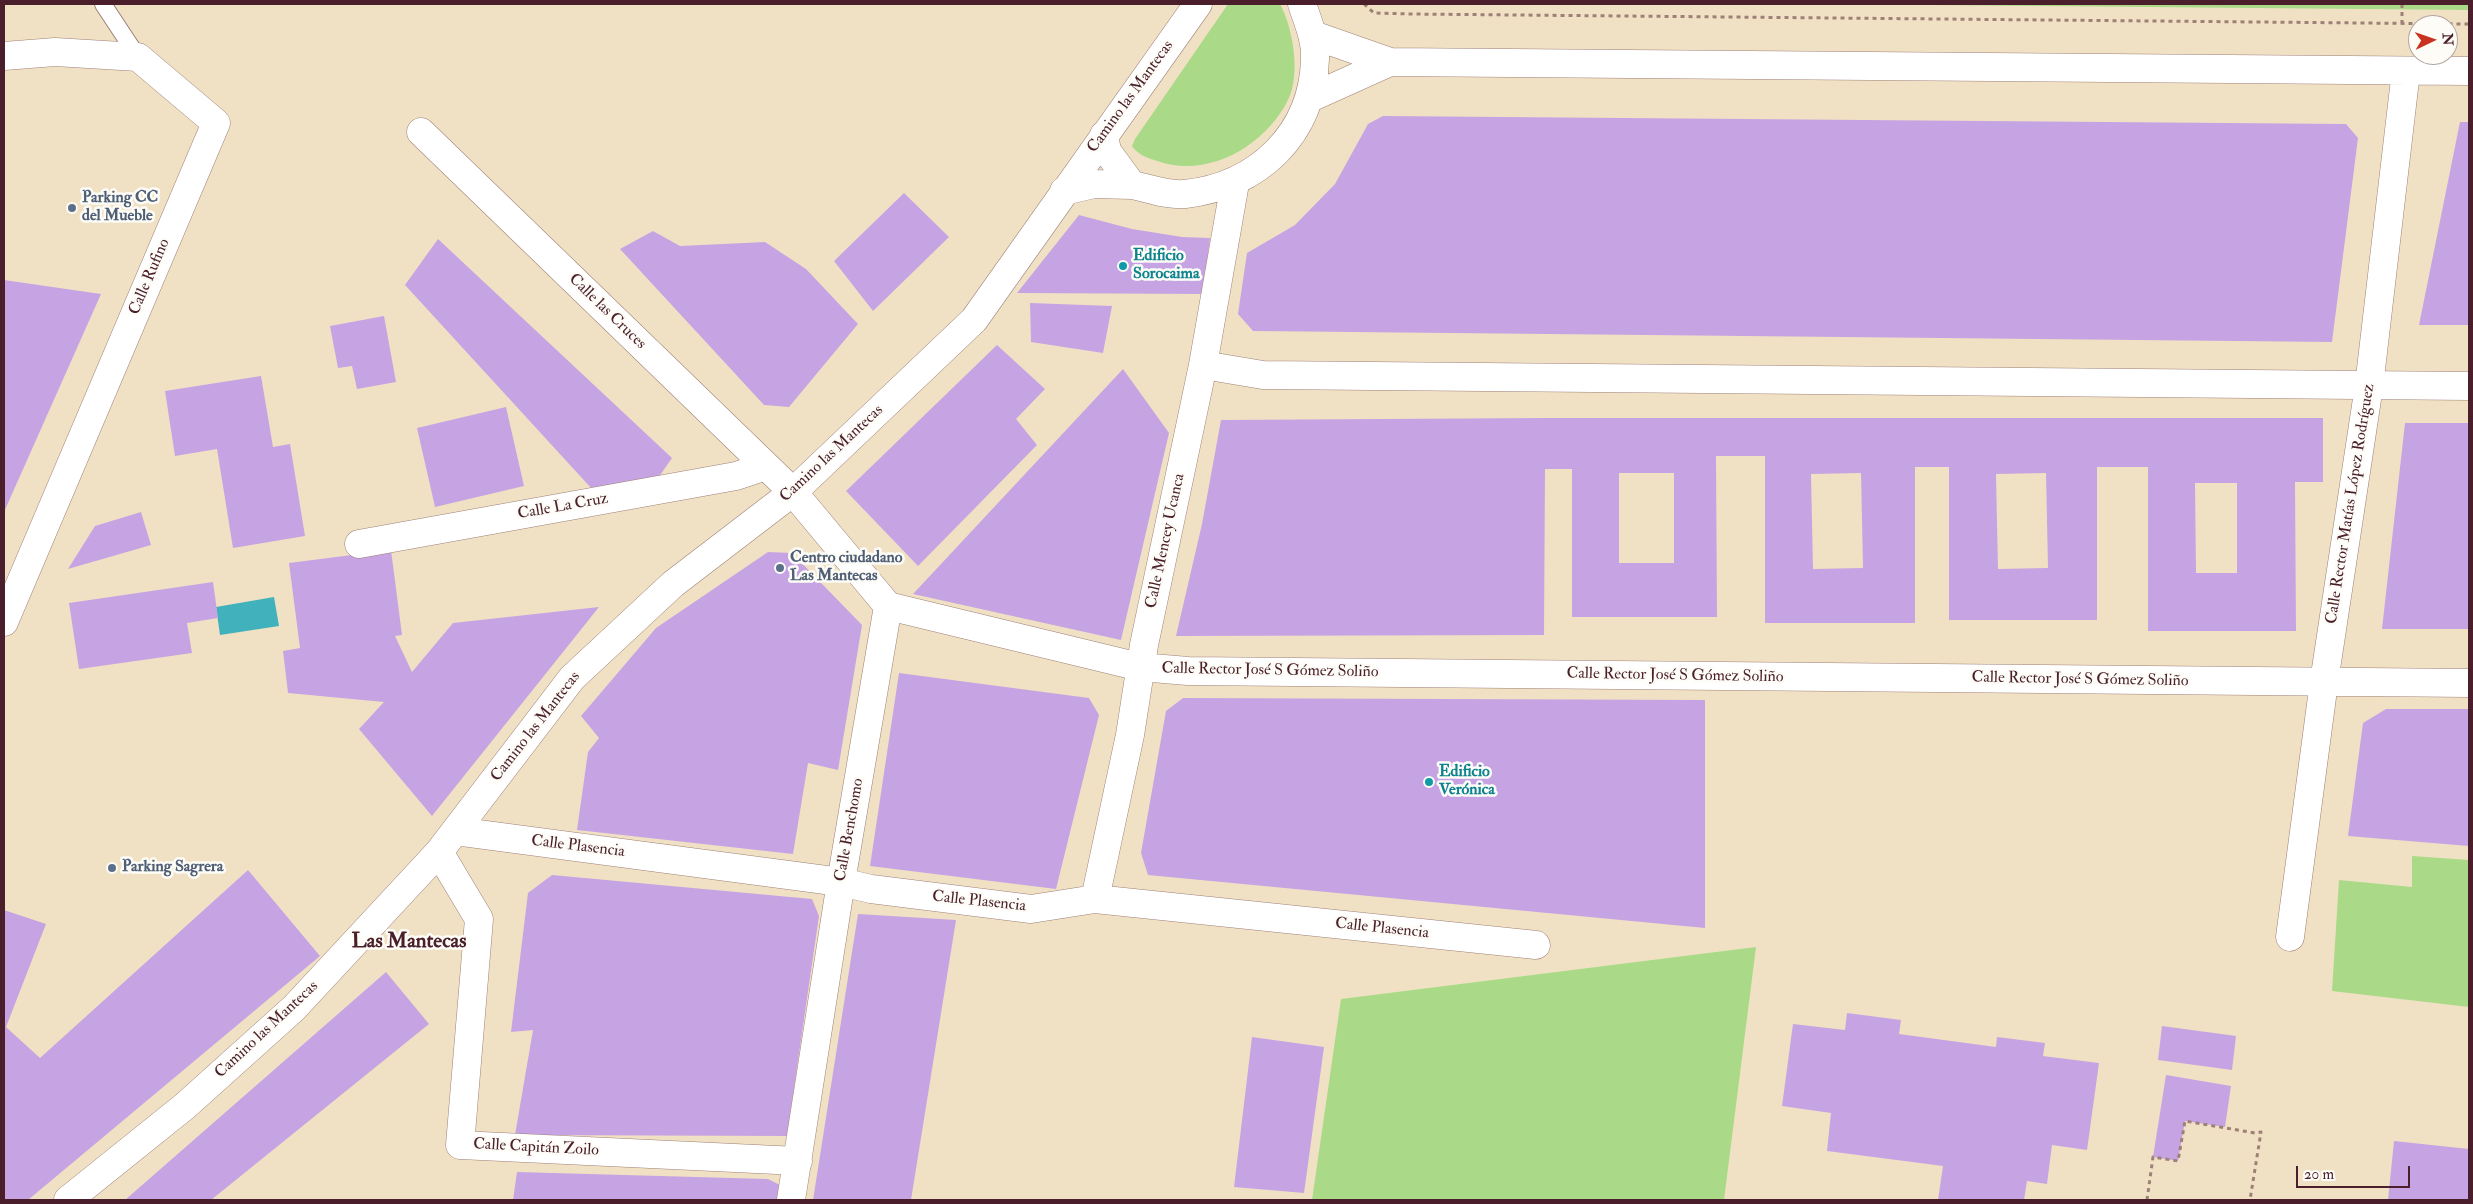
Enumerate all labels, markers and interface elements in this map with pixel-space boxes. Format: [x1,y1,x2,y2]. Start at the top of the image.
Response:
north arrow [2408,15,2458,65]
text: N [2439,33,2456,46]
street label: Camino las Mantecas [1084,37,1178,157]
place label: Parking CC del Mueble [82,189,158,227]
marker: Parking CC del Mueble [66,202,78,214]
street label: Calle Rufino [125,236,175,318]
place label: Edificio Sorocaima [1133,247,1199,285]
marker: Edificio Sorocaima [1117,260,1129,272]
street label: Calle las Cruces [564,270,650,354]
street label: Calle Rector Matías López Rodríguez [2323,383,2379,625]
street label: Camino las Mantecas [776,401,888,507]
street label: Calle Mencey Ucanca [1142,472,1190,610]
street label: Calle La Cruz [516,490,610,524]
place label: Centro ciudadano Las Mantecas [790,549,902,587]
marker: Centro ciudadano Las Mantecas [774,562,786,574]
street label: Calle Rector José S Gómez Soliño [1161,660,1379,682]
street label: Calle Rector José S Gómez Soliño [1566,665,1784,687]
street label: Camino las Mantecas [487,668,585,786]
street label: Calle Rector José S Gómez Soliño [1971,669,2189,691]
place label: Edificio Verónica [1439,763,1495,801]
marker: Edificio Verónica [1423,776,1435,788]
street label: Calle Benchomo [831,777,869,883]
street label: Calle Plasencia [530,832,626,862]
place label: Parking Sagrera [122,858,223,878]
marker: Parking Sagrera [106,862,118,874]
street label: Calle Plasencia [931,888,1027,916]
street label: Calle Plasencia [1334,915,1430,943]
district label: Las Mantecas [352,929,466,955]
street label: Camino las Mantecas [211,977,323,1083]
street label: Calle Capitán Zoilo [473,1135,599,1161]
scale bar [2298,1156,2412,1188]
text: 20 m [2304,1165,2334,1184]

